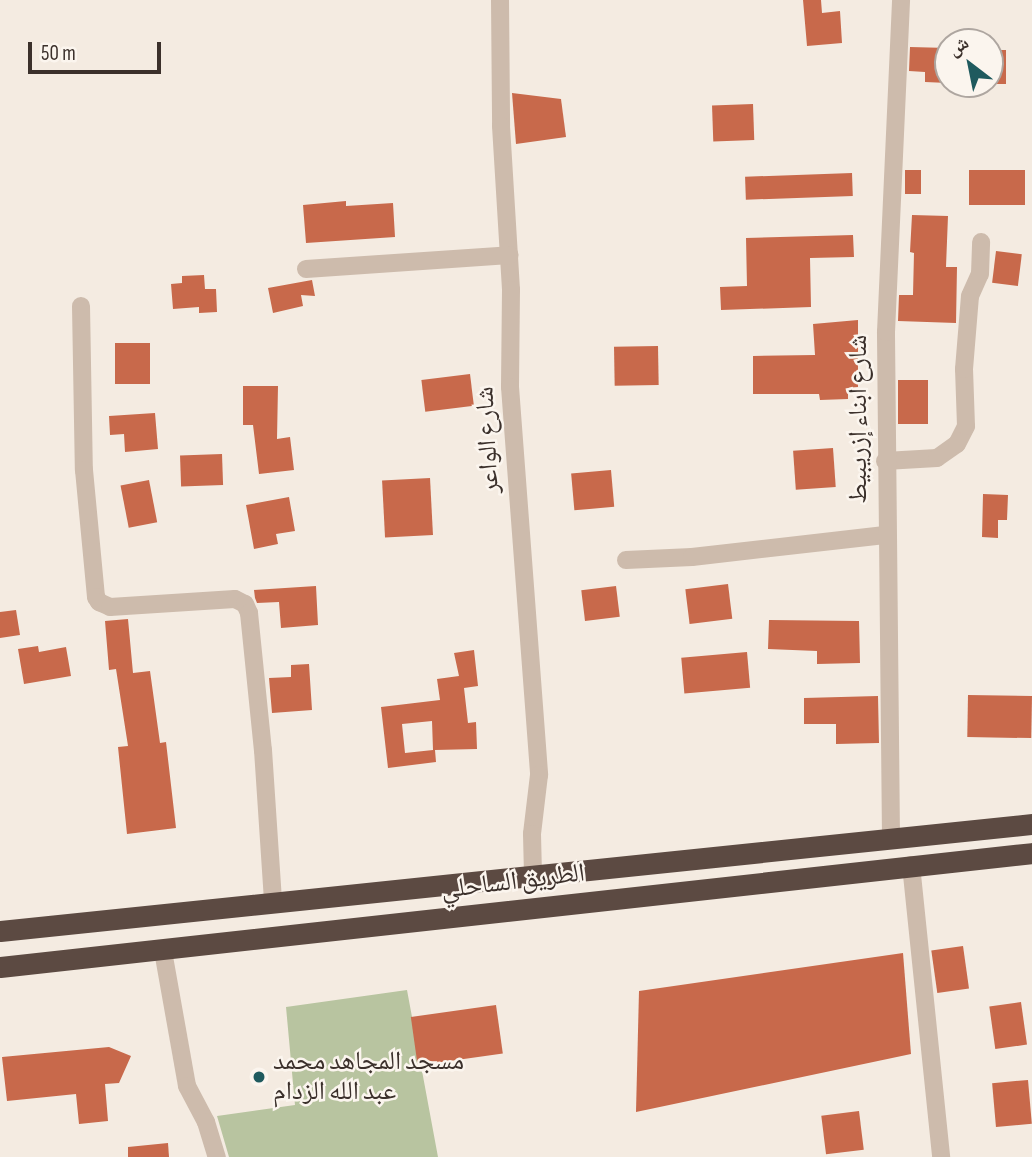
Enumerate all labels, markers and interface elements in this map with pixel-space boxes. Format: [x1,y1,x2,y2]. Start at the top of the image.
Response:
scale bar [32,28,164,72]
north arrow [934,28,1004,98]
text: ش [944,31,973,62]
text: 50 m [41,41,76,66]
street label: شارع ابناء إزريبيط [843,335,875,503]
street label: شارع الواعر [470,386,506,494]
street label: الطريق الساحلي [439,858,587,906]
place label: مسجد المجاهد محمد عبد الله الزدام [273,1046,464,1108]
marker: مسجد المجاهد محمد عبد الله الزدام [251,1069,267,1085]

